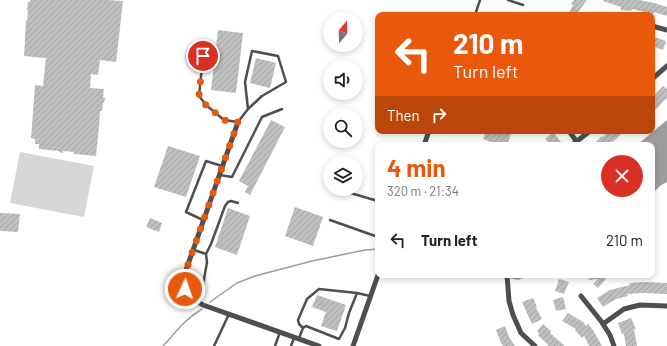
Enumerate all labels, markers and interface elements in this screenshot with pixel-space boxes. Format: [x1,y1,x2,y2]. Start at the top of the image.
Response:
north arrow [323,12,363,52]
map controls [323,12,363,196]
text: 210 m [453,26,523,60]
icon: left [387,28,439,80]
pin [186,39,220,73]
icon: arrive [192,45,214,67]
button: sound [323,60,363,100]
text: Turn left [453,60,519,82]
icon: right [428,104,450,126]
text: Then [387,106,420,124]
button: search [323,108,363,148]
text: 4 min [387,153,446,182]
button: close [601,155,643,197]
button: layers [323,156,363,196]
text: 320 m · 21:34 [387,183,459,199]
icon: left [387,229,409,251]
text: Turn left [421,231,477,249]
text: 210 m [606,231,643,249]
position arrow [164,268,206,310]

